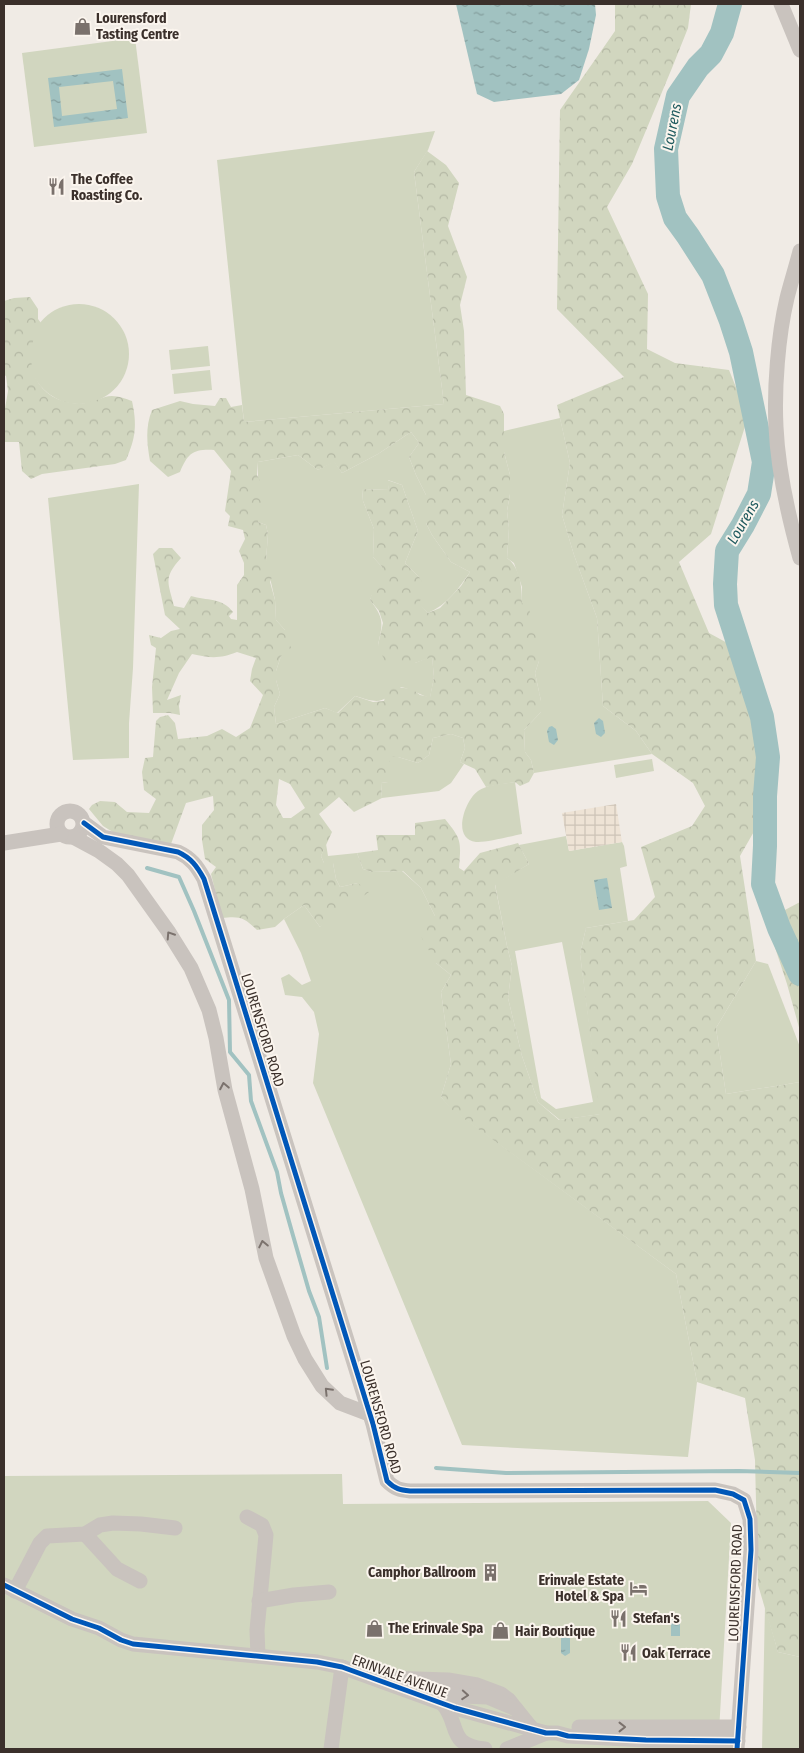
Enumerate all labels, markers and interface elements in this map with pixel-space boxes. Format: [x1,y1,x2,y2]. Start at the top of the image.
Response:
place label: Lourensford Tasting Centre [96,10,179,43]
shop icon: Lourensford Tasting Centre [72,16,92,36]
water label: Lourens [659,101,686,152]
place label: The Coffee Roasting Co. [71,171,142,204]
restaurant icon: The Coffee Roasting Co. [47,177,67,197]
water label: Lourens [723,496,763,547]
one-way arrow [167,931,176,941]
street label: LOURENSFORD ROAD [237,971,288,1089]
one-way arrow [220,1082,230,1091]
one-way arrow [258,1239,268,1248]
street label: LOURENSFORD ROAD [356,1358,405,1476]
one-way arrow [325,1388,334,1397]
street label: LOURENSFORD ROAD [725,1524,746,1642]
building icon: Camphor Ballroom [480,1562,500,1582]
place label: Camphor Ballroom [368,1564,476,1581]
place label: Erinvale Estate Hotel & Spa [538,1572,624,1605]
hotel icon: Erinvale Estate Hotel & Spa [628,1578,648,1598]
restaurant icon: Stefan's [609,1608,629,1628]
place label: Stefan's [633,1610,680,1627]
shop icon: The Erinvale Spa [364,1618,384,1638]
place label: The Erinvale Spa [388,1620,483,1637]
shop icon: Hair Boutique [491,1621,511,1641]
place label: Hair Boutique [515,1623,595,1640]
restaurant icon: Oak Terrace [618,1643,638,1663]
place label: Oak Terrace [642,1645,711,1662]
street label: ERINVALE AVENUE [350,1651,451,1702]
one-way arrow [461,1690,469,1701]
one-way arrow [618,1722,626,1732]

